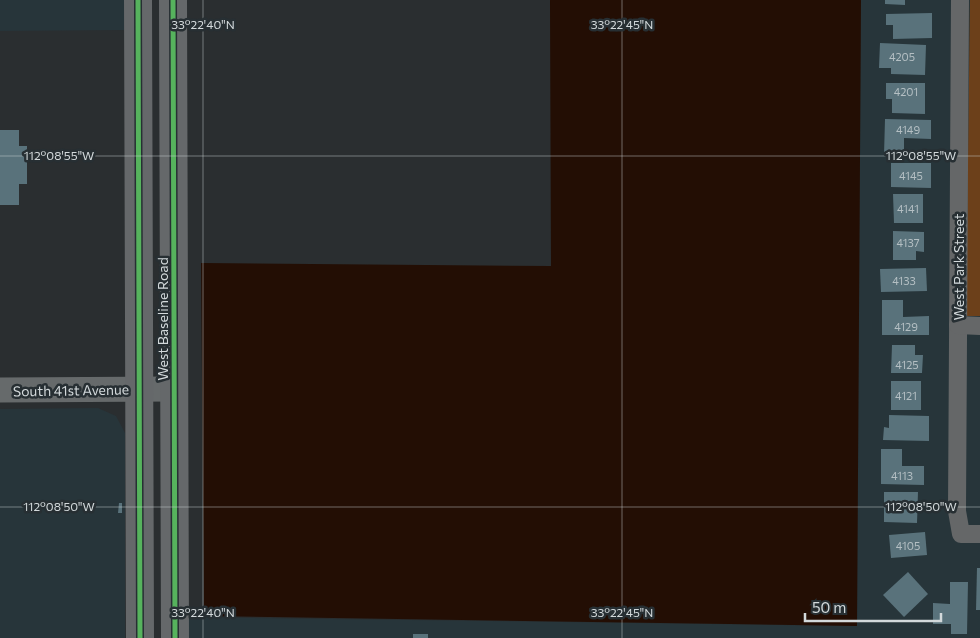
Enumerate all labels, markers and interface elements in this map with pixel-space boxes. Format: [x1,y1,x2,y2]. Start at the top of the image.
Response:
text: 33°22'40"N [171,17,235,31]
text: 33°22'45"N [591,17,653,31]
house number: 4205 [889,50,915,63]
house number: 4201 [894,85,918,98]
house number: 4149 [896,123,920,136]
text: 112°08'55"W [24,148,94,162]
text: 112°08'55"W [886,148,956,162]
house number: 4145 [899,169,923,182]
house number: 4141 [897,202,919,215]
street label: West Park Street [950,213,967,320]
house number: 4137 [896,236,920,249]
street label: West Baseline Road [154,257,171,381]
house number: 4133 [892,274,916,287]
house number: 4129 [894,320,918,333]
house number: 4125 [895,358,919,371]
street label: South 41st Avenue [13,380,129,400]
house number: 4121 [895,389,917,402]
house number: 4113 [891,469,913,482]
text: 112°08'50"W [23,499,95,513]
text: 112°08'50"W [885,499,957,513]
house number: 4105 [896,539,920,552]
scale bar [805,590,941,622]
text: 50 m [812,598,846,616]
text: 33°22'40"N [171,605,235,619]
text: 33°22'45"N [591,605,653,619]

